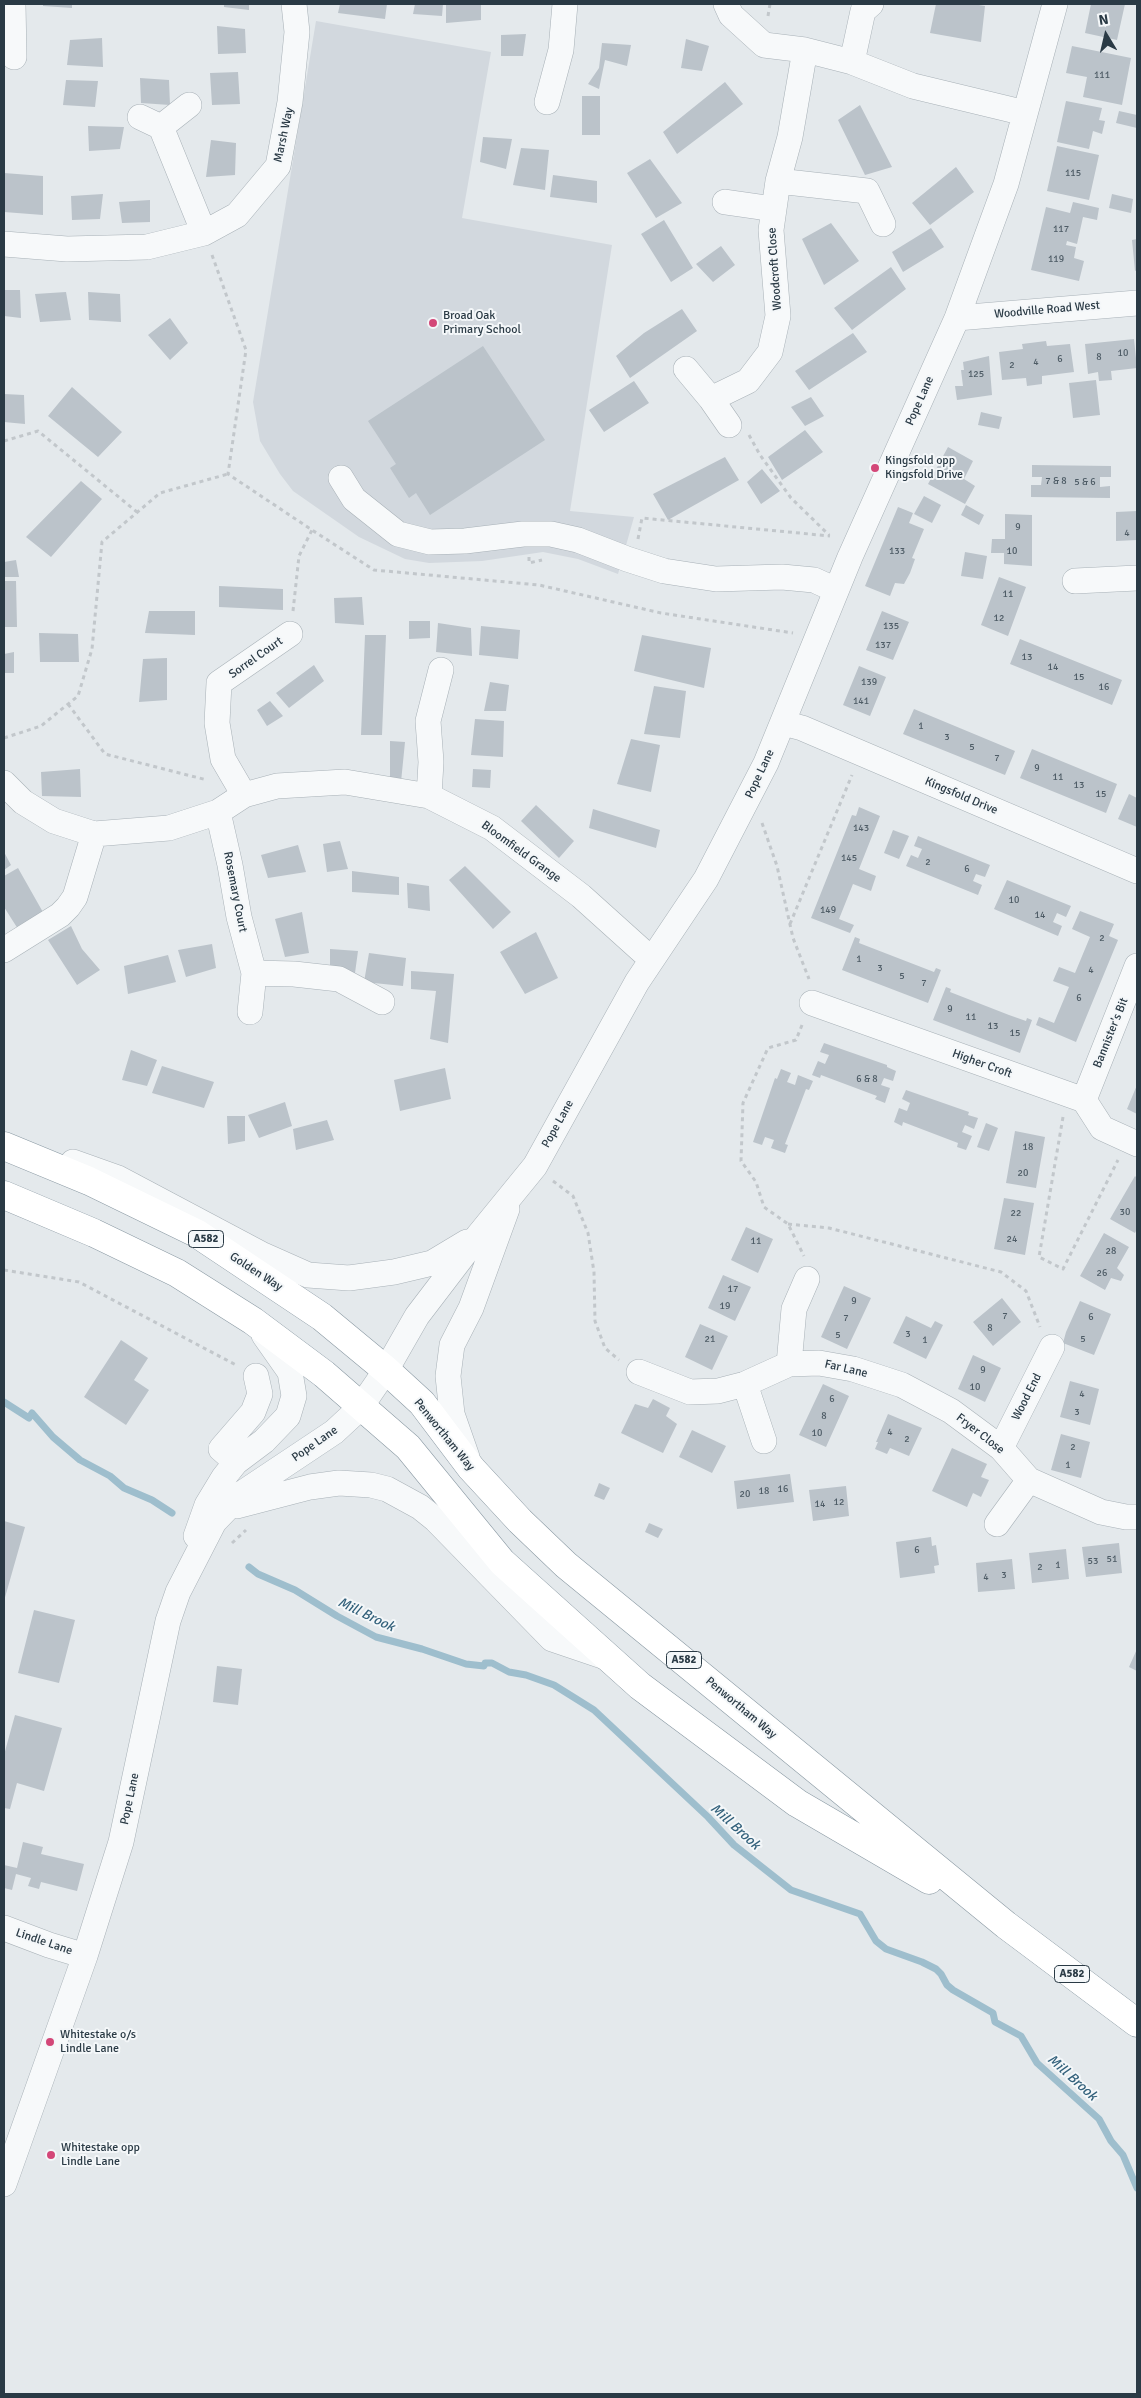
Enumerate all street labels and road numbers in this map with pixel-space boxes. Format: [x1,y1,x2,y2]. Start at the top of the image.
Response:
street label: Marsh Way [271,106,297,164]
street label: Woodcroft Close [765,227,785,311]
street label: Woodville Road West [994,298,1100,322]
street label: Pope Lane [903,374,937,428]
street label: Sorrel Court [226,634,286,682]
street label: Pope Lane [742,747,778,801]
street label: Kingsfold Drive [922,774,1000,818]
street label: Bloomfield Grange [478,818,564,886]
street label: Rosemary Court [220,850,250,934]
street label: Bannister's Bit [1090,996,1132,1070]
street label: Higher Croft [950,1047,1014,1081]
street label: Pope Lane [539,1098,577,1150]
road number: A582 [188,1230,224,1248]
street label: Golden Way [227,1250,285,1294]
street label: Far Lane [823,1357,869,1381]
street label: Wood End [1009,1371,1045,1423]
street label: Penwortham Way [411,1396,477,1474]
street label: Fryer Close [953,1411,1007,1457]
street label: Pope Lane [289,1423,341,1465]
road number: A582 [666,1652,702,1668]
street label: Penwortham Way [702,1674,780,1742]
street label: Pope Lane [117,1772,143,1826]
street label: Lindle Lane [14,1926,74,1958]
road number: A582 [1054,1966,1090,1982]

